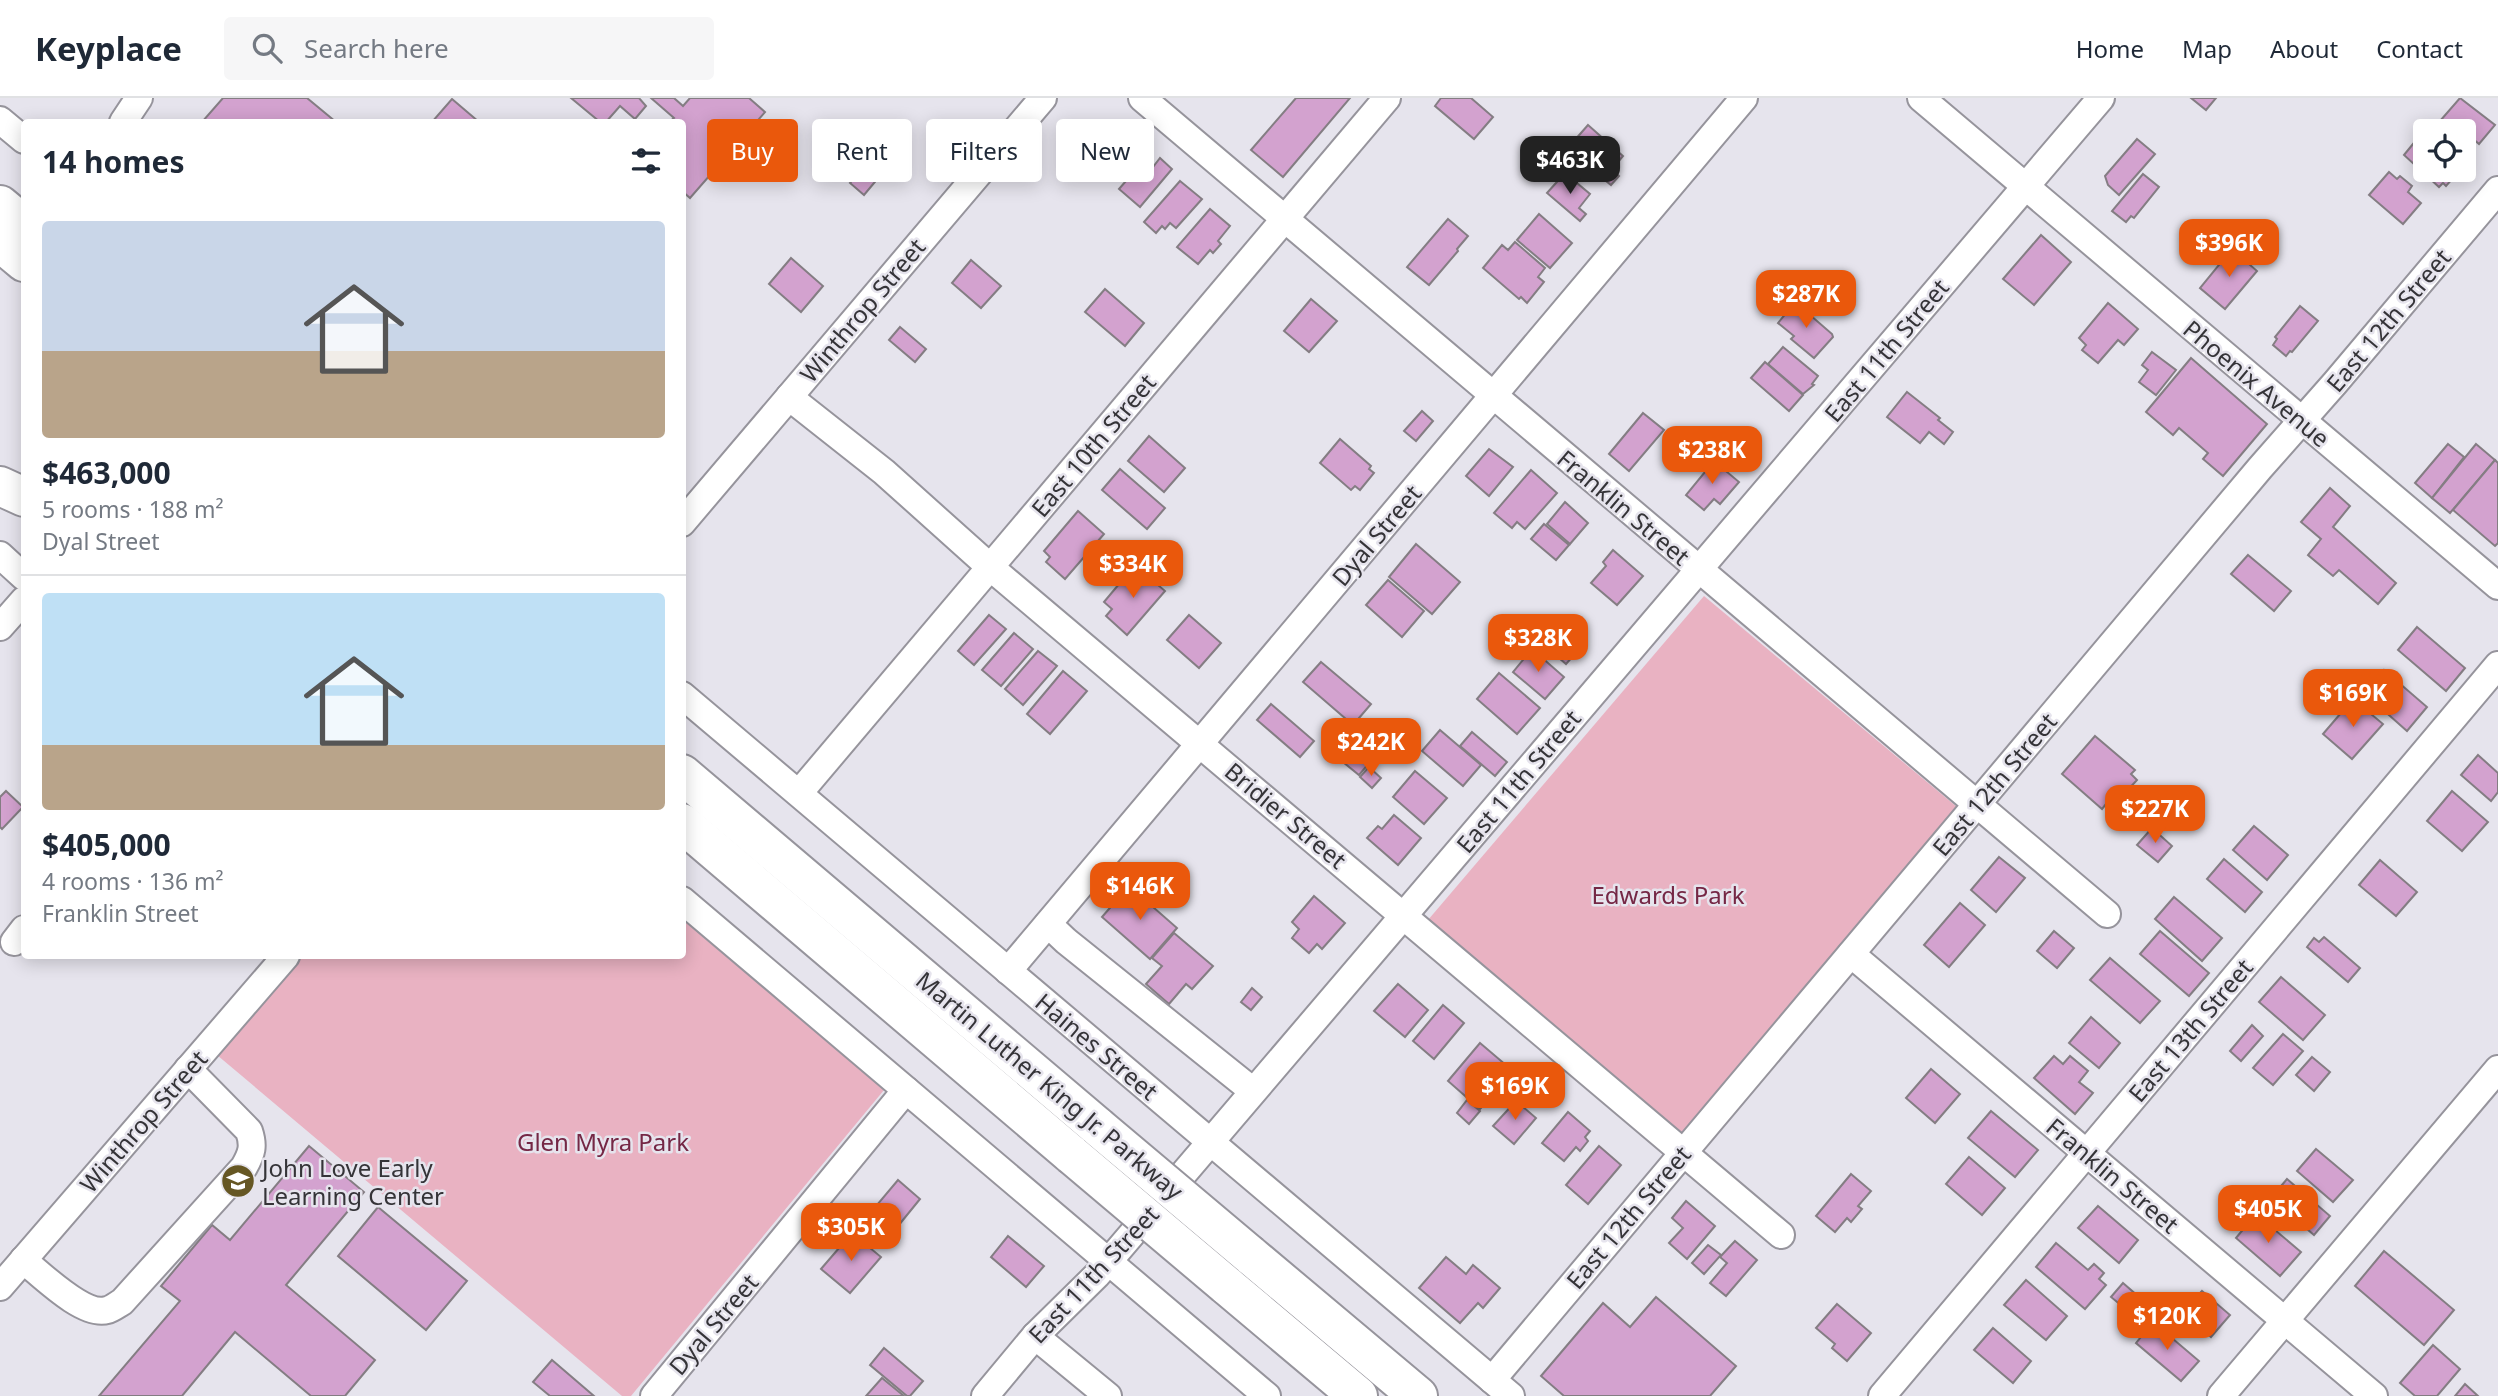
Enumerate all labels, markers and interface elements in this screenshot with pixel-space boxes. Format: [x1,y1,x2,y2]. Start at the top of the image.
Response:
search box [224,17,714,80]
text: Keyplace [35,26,182,71]
icon: search [248,29,286,67]
text: Search here [304,30,449,66]
text: Home [2076,32,2144,65]
text: Map [2182,32,2232,65]
text: About [2270,32,2338,65]
text: Contact [2376,32,2463,65]
chip: Buy [707,119,798,182]
chip: Rent [812,119,912,182]
chip: Filters [926,119,1042,182]
chip: New [1056,119,1154,182]
map controls [2413,119,2476,182]
button: locate [2413,119,2476,182]
pin: $463K [1521,136,1619,196]
text: 14 homes [42,141,185,182]
icon: filters [627,142,665,180]
text: $463K [1536,143,1604,175]
pin: $396K [2180,220,2278,279]
text: $396K [2195,226,2263,258]
street label: Winthrop Street [792,231,932,389]
street label: East 12th Street [2318,241,2458,399]
icon: home [291,266,417,392]
pin: $287K [1757,271,1855,330]
street label: East 11th Street [1816,271,1956,429]
text: $287K [1772,277,1840,309]
street label: Phoenix Avenue [2177,312,2337,454]
street label: East 10th Street [1023,366,1163,524]
pin: $238K [1663,426,1761,486]
text: $238K [1678,433,1746,465]
street label: Franklin Street [1551,442,1697,572]
text: $463,000 [42,452,171,493]
street label: Dyal Street [1324,477,1428,593]
text: 5 rooms · 188 m² [42,493,224,525]
text: Dyal Street [42,525,160,557]
pin: $334K [1084,540,1182,600]
text: $334K [1099,547,1167,579]
pin: $328K [1489,614,1587,674]
text: $328K [1504,621,1572,653]
icon: home [291,638,417,764]
pin: $169K [2304,670,2402,729]
text: $169K [2319,676,2387,708]
street label: East 11th Street [1448,702,1588,860]
street label: East 12th Street [1924,705,2064,863]
pin: $242K [1322,718,1420,778]
text: $242K [1337,725,1405,757]
street label: Bridier Street [1218,754,1354,876]
pin: $227K [2106,786,2204,845]
text: $227K [2121,792,2189,824]
text: $405,000 [42,824,171,865]
pin: $146K [1091,862,1189,922]
text: 4 rooms · 136 m² [42,865,224,897]
text: $146K [1106,869,1174,901]
park label: Edwards Park [1591,878,1745,911]
text: Franklin Street [42,897,199,929]
street label: East 13th Street [2120,951,2260,1109]
street label: Martin Luther King Jr. Parkway [910,963,1191,1207]
street label: Haines Street [1029,985,1166,1107]
street label: Winthrop Street [72,1042,214,1199]
pin: $169K [1466,1062,1564,1122]
text: $169K [1481,1069,1549,1101]
street label: Franklin Street [2040,1110,2186,1240]
park label: Glen Myra Park [517,1125,689,1158]
street label: East 12th Street [1558,1138,1698,1296]
place label: John Love Early Learning Center [260,1151,444,1212]
school or university icon: John Love Early Learning Center [219,1162,257,1200]
pin: $405K [2219,1186,2317,1245]
text: $405K [2234,1192,2302,1224]
street label: East 11th Street [1020,1198,1166,1350]
pin: $305K [802,1204,900,1263]
text: $305K [817,1210,885,1242]
street label: Dyal Street [661,1266,765,1382]
pin: $120K [2118,1292,2216,1352]
text: $120K [2133,1299,2201,1331]

